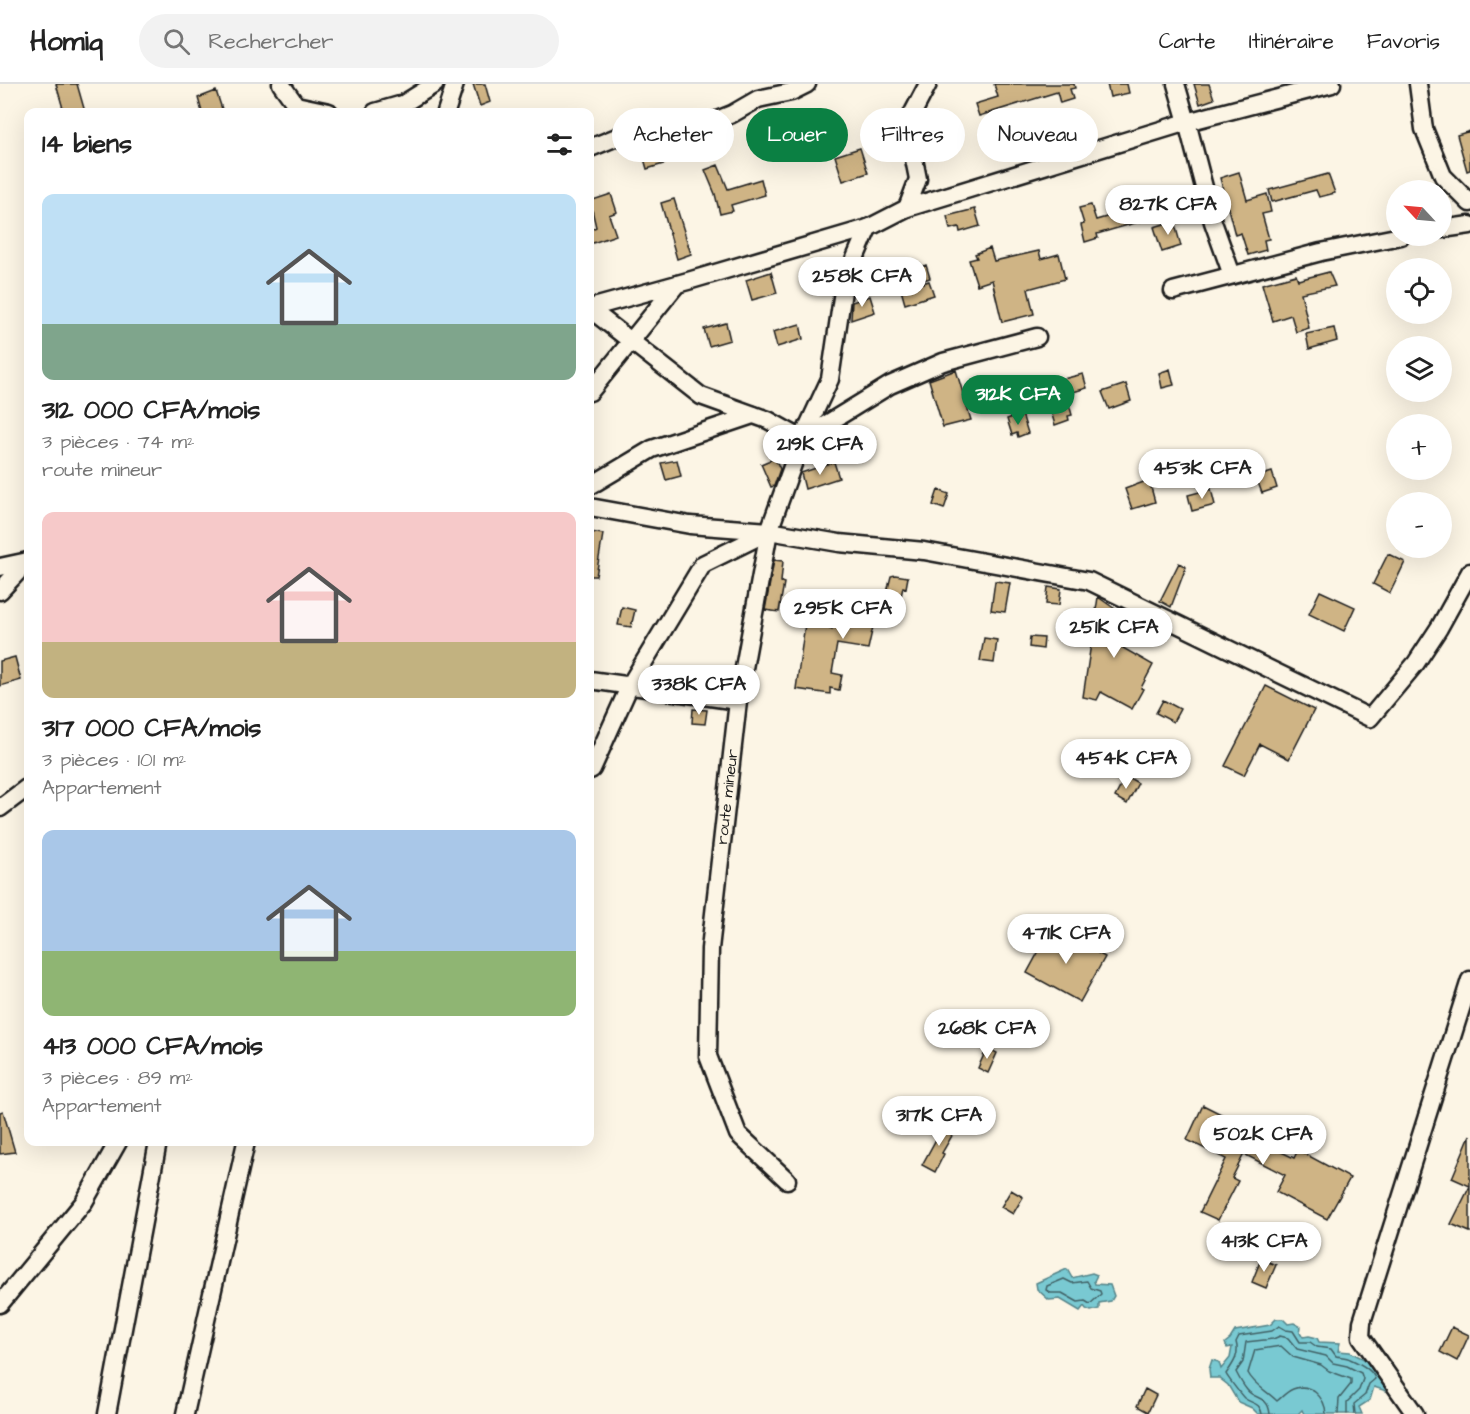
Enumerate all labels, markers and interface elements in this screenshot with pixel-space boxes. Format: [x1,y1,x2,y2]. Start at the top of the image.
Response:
search box [139,14,559,68]
text: Homiq [30,22,103,61]
icon: search [160,25,193,58]
text: Rechercher [208,26,333,57]
text: Carte [1159,27,1216,56]
text: Itinéraire [1249,27,1334,56]
text: Favoris [1367,27,1440,56]
chip: Acheter [612,108,734,162]
chip: Louer [746,108,848,162]
chip: Filtres [860,108,965,162]
chip: Nouveau [977,108,1098,162]
text: 14 biens [42,126,132,162]
icon: filters [543,128,576,161]
north arrow [1386,180,1452,246]
map controls [1386,180,1452,558]
pin: 827K CFA [1106,185,1230,236]
text: 827K CFA [1119,190,1217,218]
icon: home [255,233,363,341]
pin: 258K CFA [800,257,924,308]
button: locate [1386,258,1452,324]
text: 258K CFA [812,262,912,290]
button: layers [1386,336,1452,402]
pin: 312K CFA [956,375,1080,426]
text: 312K CFA [975,380,1061,408]
text: 312 000 CFA/mois [42,392,260,428]
button: + [1386,414,1452,480]
pin: 219K CFA [758,425,882,476]
text: 3 pièces · 74 m² [42,428,195,456]
text: 219K CFA [777,430,863,458]
pin: 453K CFA [1140,449,1264,500]
text: 453K CFA [1153,454,1251,482]
text: route mineur [42,456,162,484]
button: − [1386,492,1452,558]
icon: home [255,551,363,659]
pin: 295K CFA [781,589,905,640]
text: 295K CFA [794,594,892,622]
pin: 251K CFA [1052,608,1176,659]
text: 251K CFA [1069,613,1159,641]
pin: 338K CFA [637,665,761,716]
text: 338K CFA [652,670,746,698]
text: 317 000 CFA/mois [42,710,261,746]
pin: 454K CFA [1064,739,1188,790]
text: 454K CFA [1075,744,1177,772]
text: 3 pièces · 101 m² [42,746,186,774]
street label: route mineur [711,748,744,846]
text: Appartement [42,774,162,802]
icon: home [255,869,363,977]
pin: 471K CFA [1004,914,1128,965]
text: 471K CFA [1021,919,1111,947]
pin: 268K CFA [925,1009,1049,1060]
text: 268K CFA [938,1014,1036,1042]
text: 413 000 CFA/mois [42,1028,263,1064]
text: 3 pièces · 89 m² [42,1064,193,1092]
text: Appartement [42,1092,162,1120]
pin: 317K CFA [877,1096,1001,1147]
text: 317K CFA [896,1101,982,1129]
pin: 502K CFA [1201,1115,1325,1166]
text: 502K CFA [1213,1120,1313,1148]
pin: 413K CFA [1202,1222,1326,1273]
text: 413K CFA [1220,1227,1308,1255]

